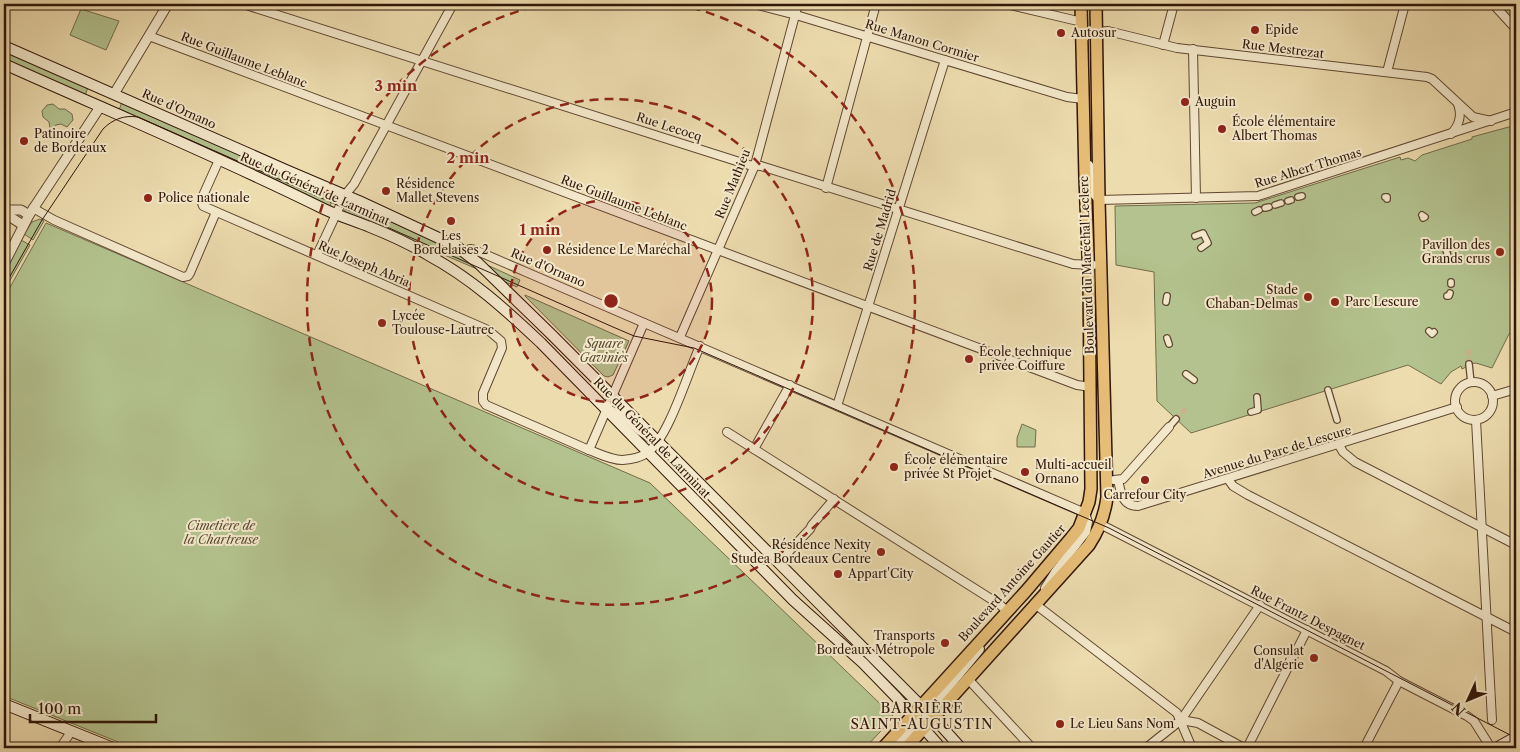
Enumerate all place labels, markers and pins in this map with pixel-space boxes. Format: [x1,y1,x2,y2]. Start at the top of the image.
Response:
place label: Epide [1265,22,1299,37]
marker: Epide [1249,24,1261,36]
place label: Autosur [1070,25,1116,40]
marker: Autosur [1055,27,1067,39]
place label: Auguin [1194,94,1236,109]
marker: Auguin [1179,96,1191,108]
place label: École élémentaire Albert Thomas [1231,113,1336,143]
marker: École élémentaire Albert Thomas [1216,123,1228,135]
place label: Patinoire de Bordeaux [34,126,107,155]
marker: Patinoire de Bordeaux [18,135,30,147]
place label: Résidence Mallet Stevens [396,176,479,205]
marker: Résidence Mallet Stevens [380,185,392,197]
place label: Police nationale [158,190,250,205]
marker: Police nationale [142,192,154,204]
marker: Les Bordelaises 2 [445,215,457,227]
place label: Les Bordelaises 2 [413,228,489,257]
place label: Pavillon des Grands crus [1422,237,1490,266]
place label: Résidence Le Maréchal [557,242,691,257]
marker: Résidence Le Maréchal [541,244,553,256]
marker: Pavillon des Grands crus [1494,246,1506,258]
place label: Stade Chaban-Delmas [1206,282,1298,311]
marker: Stade Chaban-Delmas [1302,291,1314,303]
centre of rings [602,292,620,310]
place label: Parc Lescure [1345,294,1419,309]
marker: Parc Lescure [1329,296,1341,308]
place label: Lycée Toulouse-Lautrec [392,308,494,337]
marker: Lycée Toulouse-Lautrec [376,317,388,329]
place label: École technique privée Coiffure [979,343,1072,373]
marker: École technique privée Coiffure [963,353,975,365]
place label: École élémentaire privée St Projet [904,451,1008,481]
place label: Multi-accueil Ornano [1035,457,1112,486]
marker: École élémentaire privée St Projet [888,461,900,473]
marker: Multi-accueil Ornano [1019,466,1031,478]
marker: Carrefour City [1139,474,1151,486]
place label: Carrefour City [1104,487,1187,502]
place label: Résidence Nexity Studea Bordeaux Centre [731,537,871,566]
marker: Résidence Nexity Studea Bordeaux Centre [875,546,887,558]
place label: Appart'City [847,566,914,581]
marker: Appart'City [832,568,844,580]
place label: Transports Bordeaux Métropole [816,628,935,657]
marker: Transports Bordeaux Métropole [939,637,951,649]
place label: Consulat d'Algérie [1253,643,1305,672]
marker: Consulat d'Algérie [1308,652,1320,664]
place label: Le Lieu Sans Nom [1070,716,1174,731]
marker: Le Lieu Sans Nom [1054,718,1066,730]

